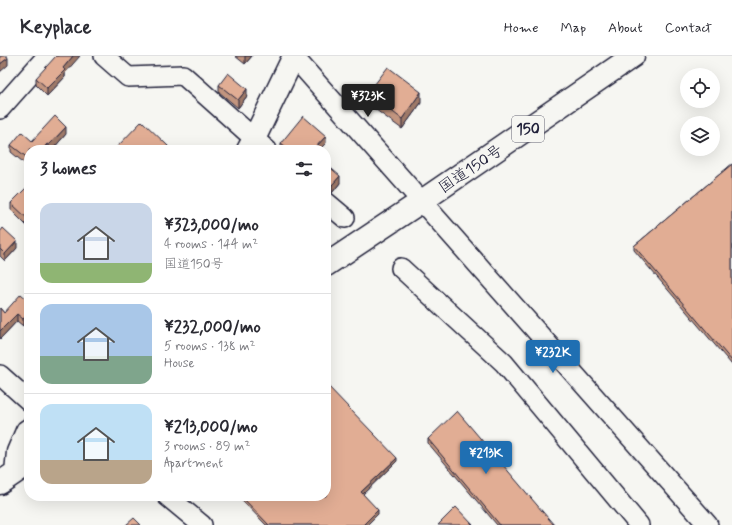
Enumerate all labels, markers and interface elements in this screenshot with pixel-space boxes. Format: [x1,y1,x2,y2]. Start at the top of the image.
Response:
text: Keyplace [20,15,91,40]
text: Home [504,19,538,37]
text: Map [560,19,586,37]
text: About [608,19,643,37]
text: Contact [665,19,712,37]
map controls [680,68,720,156]
button: locate [680,68,720,108]
pin: ¥323K [340,84,396,118]
text: ¥323K [351,88,385,105]
road number: 150 [512,116,544,142]
button: layers [680,116,720,156]
street label: 国道150号 [435,140,507,198]
text: 3 homes [40,158,97,180]
icon: filters [293,158,315,180]
text: ¥323,000/mo [164,214,259,236]
icon: home [72,219,120,267]
text: 4 rooms · 144 m² [164,236,258,253]
text: 国道150号 [164,256,224,273]
text: ¥232,000/mo [164,316,261,338]
icon: home [72,320,120,368]
text: 5 rooms · 138 m² [164,338,255,355]
pin: ¥232K [525,340,581,374]
text: ¥232K [535,344,571,361]
text: House [164,355,195,372]
text: ¥213,000/mo [164,416,258,438]
icon: home [72,420,120,468]
text: 3 rooms · 89 m² [164,438,250,455]
pin: ¥213K [458,441,514,475]
text: ¥213K [469,445,503,462]
text: Apartment [164,455,223,472]

